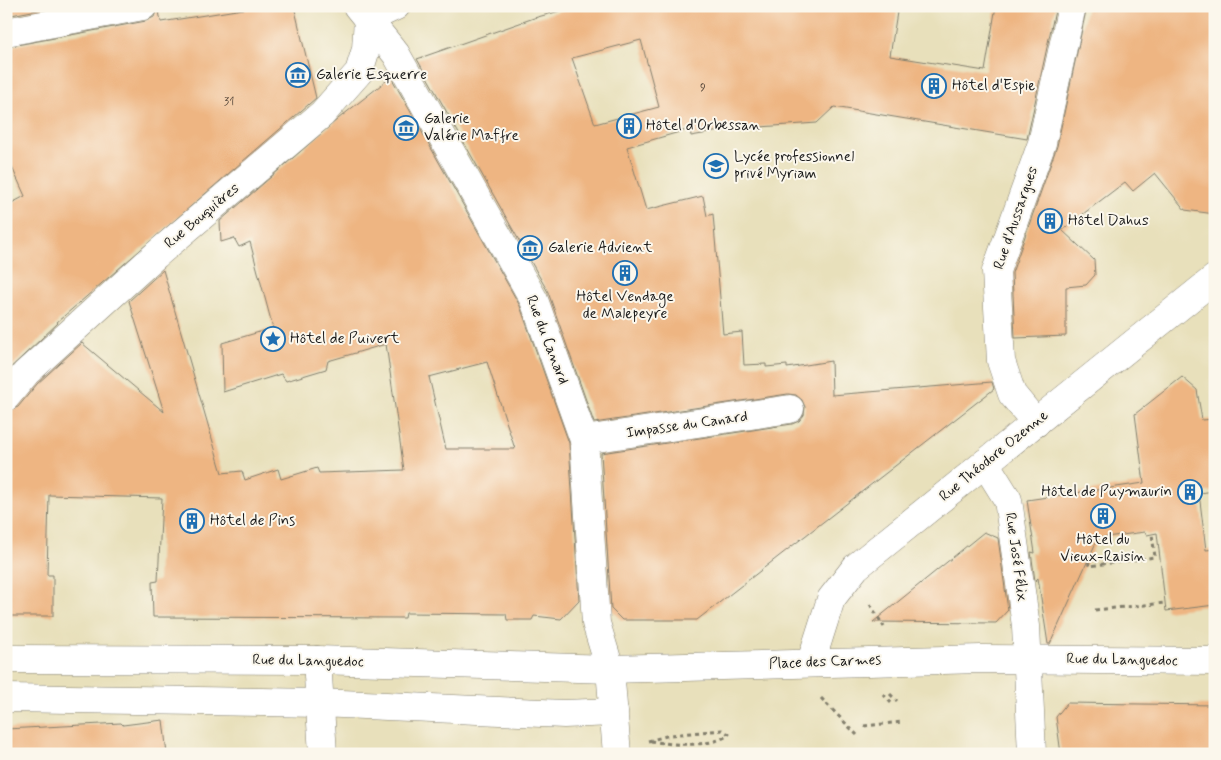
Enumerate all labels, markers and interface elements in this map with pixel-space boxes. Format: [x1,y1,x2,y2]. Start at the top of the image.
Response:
museum icon: Galerie Esquerre [285,62,311,88]
place label: Galerie Esquerre [316,65,427,85]
building icon: Hôtel d'Espie [921,73,947,99]
place label: Hôtel d'Espie [952,76,1035,96]
house number: 9 [700,80,706,96]
house number: 31 [224,94,234,110]
place label: Galerie Valérie Maffre [424,109,519,146]
building icon: Hôtel d'Orbessan [616,113,642,139]
museum icon: Galerie Valérie Maffre [393,115,419,141]
place label: Hôtel d'Orbessan [646,116,761,136]
place label: Lycée professionnel privé Myriam [734,147,854,184]
school or university icon: Lycée professionnel privé Myriam [703,153,729,179]
street label: Rue d'Aussargues [989,164,1043,272]
street label: Rue Bouquières [160,178,244,253]
building icon: Hôtel Dahus [1037,208,1063,234]
place label: Hôtel Dahus [1068,211,1149,231]
museum icon: Galerie Advient [517,235,543,261]
place label: Galerie Advient [548,238,653,258]
building icon: Hôtel Vendage de Malepeyre [612,260,638,286]
place label: Hôtel Vendage de Malepeyre [576,287,674,324]
street label: Rue du Canard [521,292,573,388]
place icon: Hôtel de Puivert [260,326,286,352]
place label: Hôtel de Puivert [290,329,400,349]
street label: Rue Théodore Ozenne [935,406,1053,506]
street label: Impasse du Canard [625,407,749,443]
building icon: Hôtel de Puymaurin [1177,479,1203,505]
place label: Hôtel de Puymaurin [1041,482,1172,502]
building icon: Hôtel du Vieux-Raisin [1090,503,1116,529]
building icon: Hôtel de Pins [179,508,205,534]
place label: Hôtel de Pins [210,511,295,531]
street label: Rue José Félix [1000,511,1032,603]
place label: Hôtel du Vieux-Raisin [1060,530,1146,567]
street label: Rue du Languedoc [1066,649,1178,671]
street label: Rue du Languedoc [252,650,364,672]
street label: Place des Carmes [768,650,882,674]

